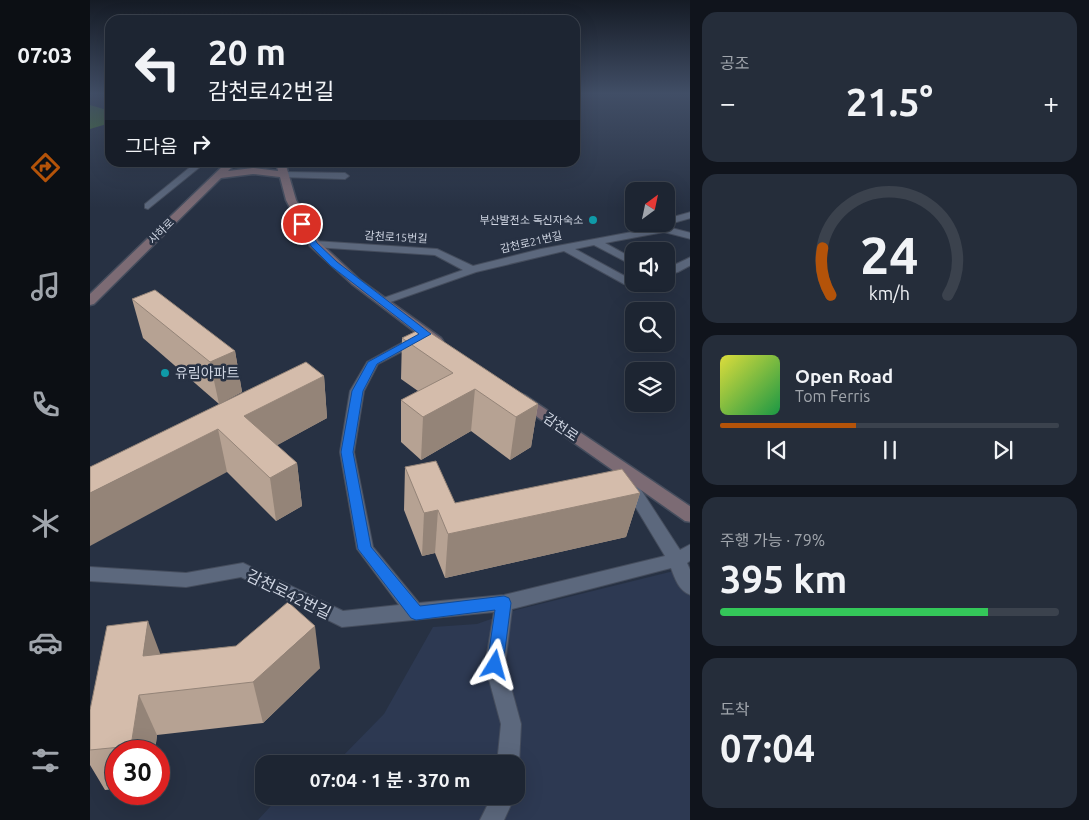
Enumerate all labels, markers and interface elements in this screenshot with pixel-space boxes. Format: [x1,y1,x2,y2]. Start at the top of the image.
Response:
text: 20 m [208,32,286,72]
icon: left [125,35,190,100]
text: 07:03 [17,42,73,67]
text: 공조 [720,54,749,72]
text: 감천로42번길 [208,78,334,103]
text: 21.5° [846,81,933,123]
text: − [720,87,736,118]
text: + [1043,87,1059,118]
icon: right [187,130,215,158]
text: 그다음 [125,135,177,157]
icon: directions [28,150,63,185]
north arrow [625,182,675,232]
map controls [625,182,675,412]
pin [281,203,323,245]
icon: arrive [288,210,316,238]
place label: 부산발전소 독신자숙소 [479,214,583,226]
marker: 부산발전소 독신자숙소 [587,214,599,226]
street label: 사하로 [146,216,176,246]
text: 24 [860,226,919,284]
street label: 감천로15번길 [364,229,428,245]
street label: 감천로21번길 [499,229,563,255]
button: sound [625,242,675,292]
icon: music [28,269,63,304]
text: km/h [869,283,910,303]
button: search [625,302,675,352]
button: layers [625,362,675,412]
place label: 유림아파트 [175,365,240,381]
text: Open Road [795,365,893,387]
marker: 유림아파트 [159,367,171,379]
icon: phone [28,387,63,422]
text: Tom Ferris [795,387,870,405]
street label: 감천로 [541,410,582,445]
icon: previous [763,436,791,464]
icon: pause [876,436,904,464]
icon: next [989,436,1017,464]
icon: climate [28,506,63,541]
text: 주행 가능 · 79% [720,531,825,549]
text: 395 km [720,558,847,600]
street label: 감천로42번길 [244,566,334,622]
icon: car [28,625,63,660]
position arrow [468,638,520,690]
text: 도착 [720,700,749,718]
text: 07:04 [720,727,815,769]
speed limit sign: 30 [105,740,170,805]
icon: filters [28,743,63,778]
text: 07:04 · 1 분 · 370 m [310,769,470,791]

